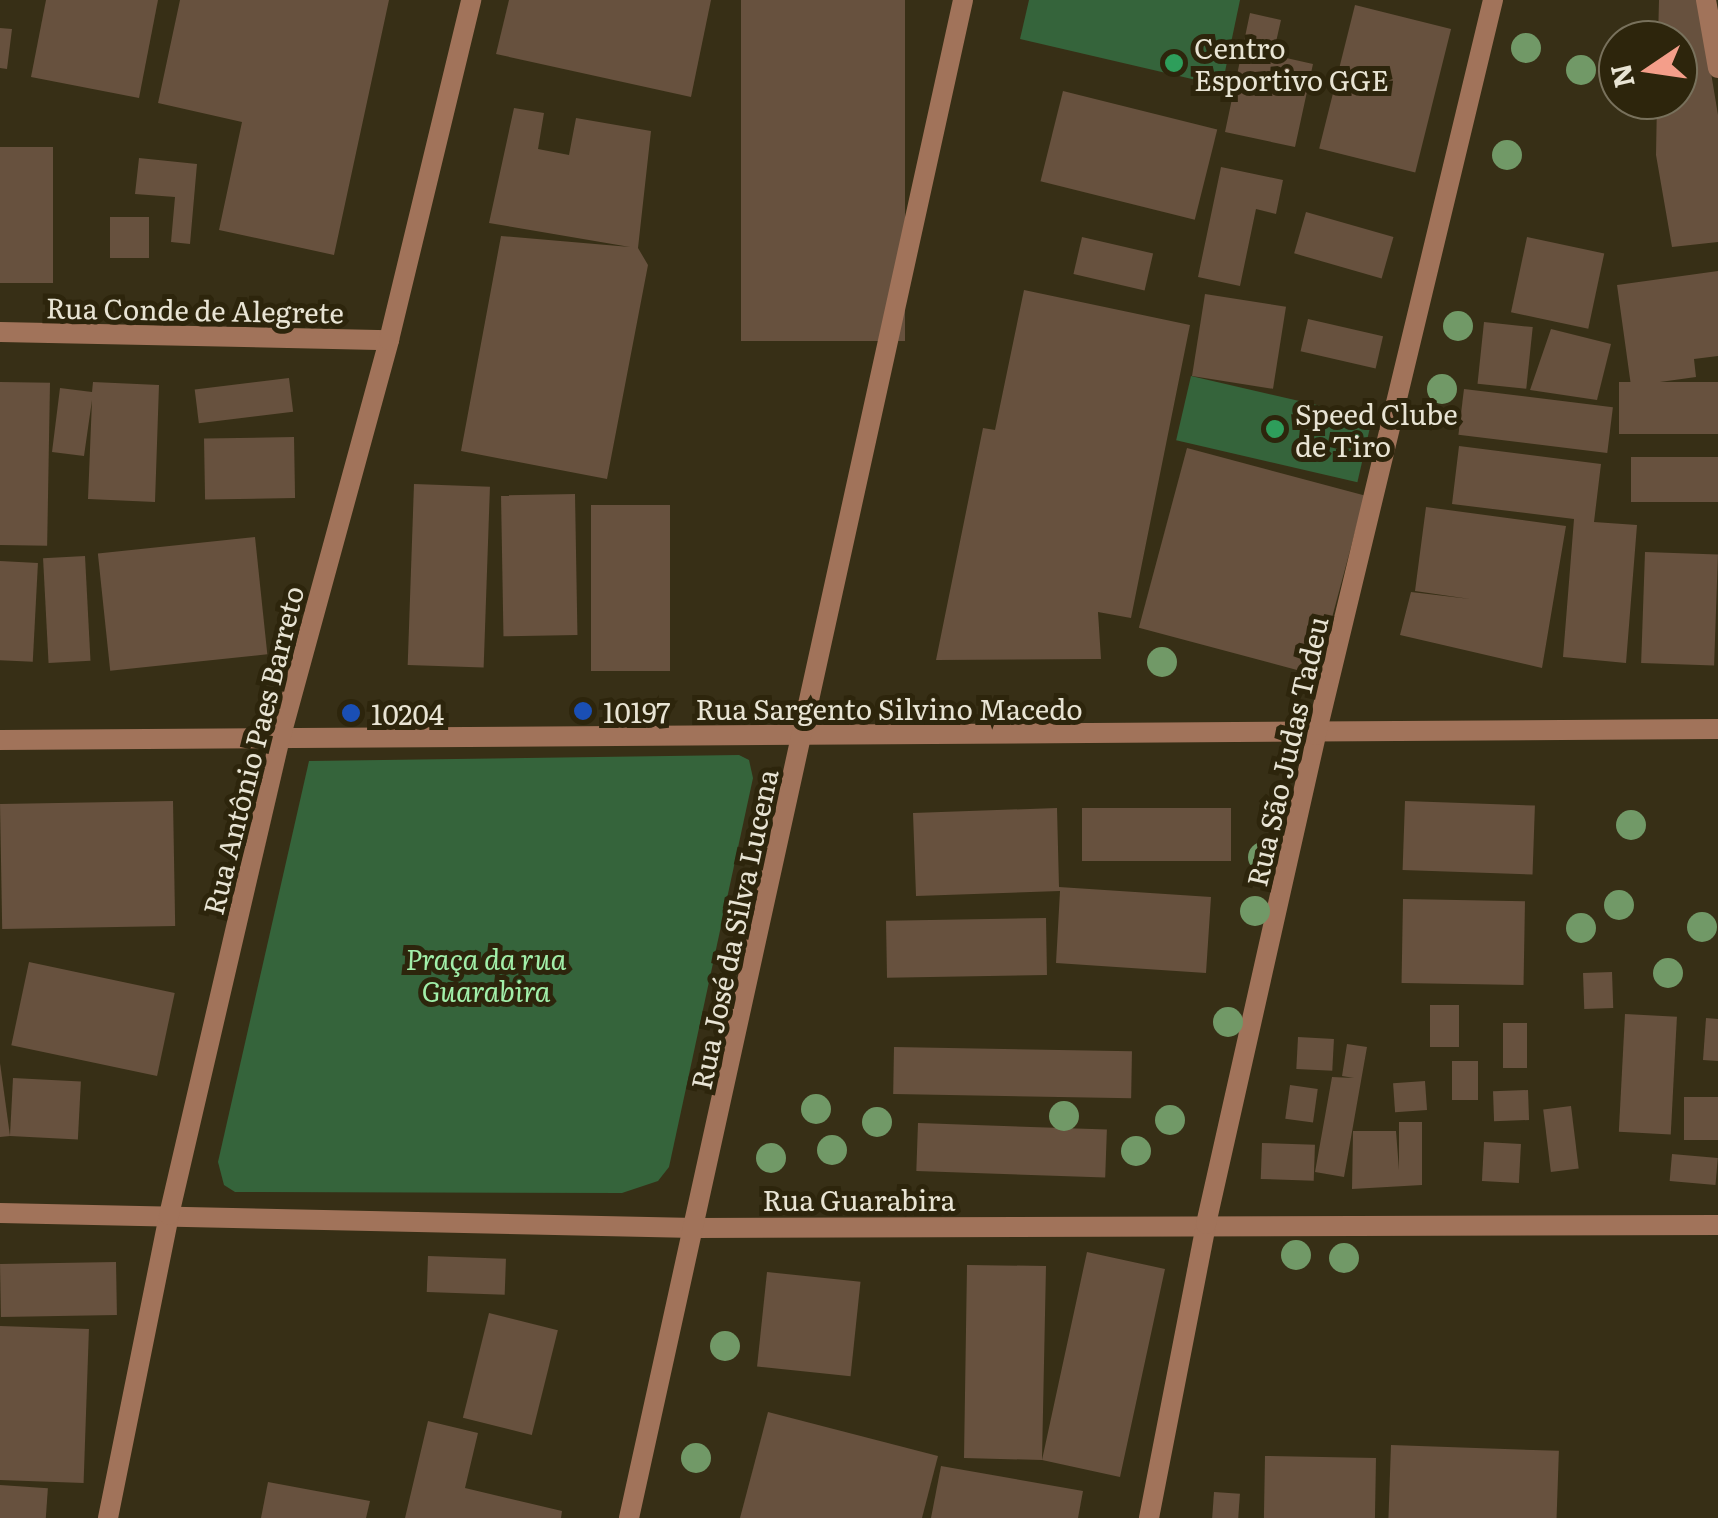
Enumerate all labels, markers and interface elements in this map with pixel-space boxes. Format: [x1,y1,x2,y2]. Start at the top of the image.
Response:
north arrow [1598,20,1698,120]
place label: Centro Esportivo GGE [1194,30,1389,96]
marker: Centro Esportivo GGE [1163,52,1185,74]
text: N [1598,60,1644,92]
street label: Rua Conde de Alegrete [46,290,344,328]
place label: Speed Clube de Tiro [1295,396,1458,462]
marker: Speed Clube de Tiro [1264,418,1286,440]
street label: Rua Antônio Paes Barreto [195,582,309,918]
street label: Rua São Judas Tadeu [1239,613,1333,889]
street label: Rua Sargento Silvino Macedo [695,691,1083,725]
place label: 10197 [603,694,671,728]
place label: 10204 [371,696,444,730]
marker: 10197 [572,700,594,722]
marker: 10204 [340,702,362,724]
street label: Rua José da Silva Lucena [683,766,783,1092]
park label: Praça da rua Guarabira [405,941,567,1007]
street label: Rua Guarabira [762,1182,956,1216]

